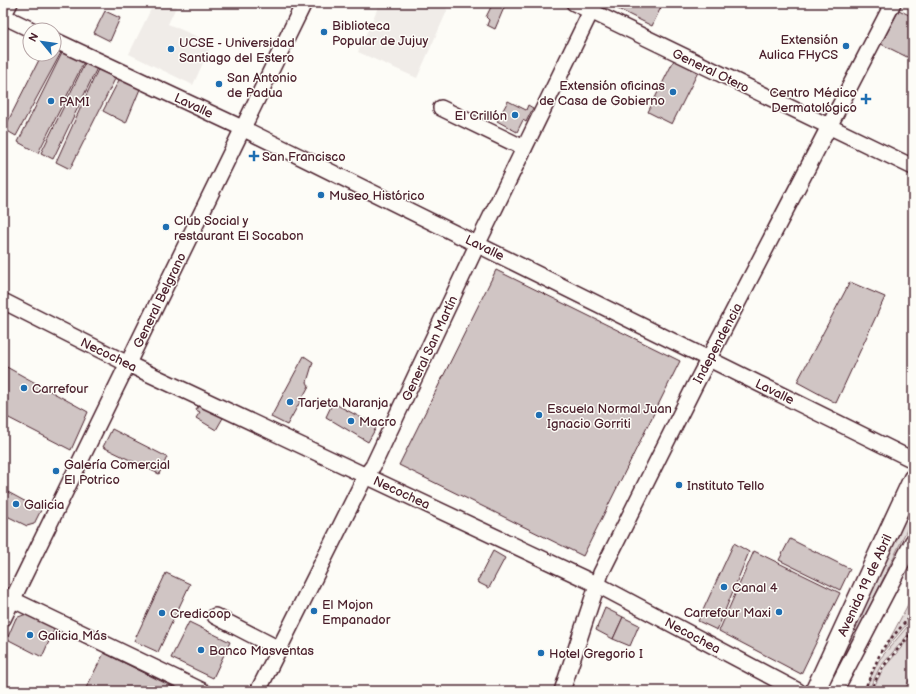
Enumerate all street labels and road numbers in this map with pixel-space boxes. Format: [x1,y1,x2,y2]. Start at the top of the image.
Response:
street label: General Otero [669,45,752,96]
street label: Lavalle [171,90,216,122]
street label: Lavalle [462,232,507,264]
street label: General Belgrano [130,250,190,351]
street label: General San Martín [398,293,461,404]
street label: Independencia [690,300,746,386]
street label: Necochea [78,334,139,375]
street label: Lavalle [752,376,797,408]
street label: Necochea [371,473,433,513]
street label: Avenida 19 de Abril [834,532,896,639]
street label: Necochea [662,615,723,657]

